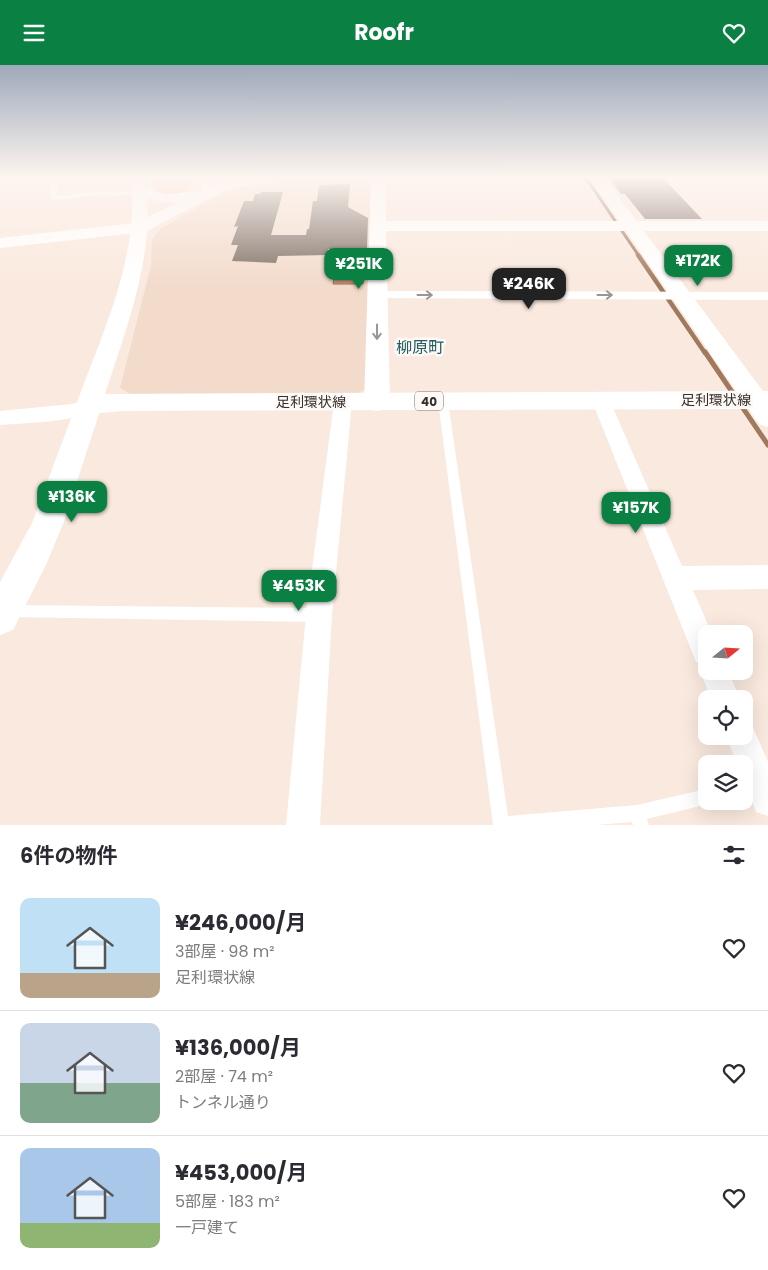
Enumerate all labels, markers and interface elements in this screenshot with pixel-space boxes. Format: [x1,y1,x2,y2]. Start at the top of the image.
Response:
text: Roofr [354,17,414,48]
icon: menu [20,19,48,47]
icon: heart [720,19,748,47]
pin: ¥172K [663,245,733,287]
pin: ¥251K [324,247,394,290]
text: ¥172K [675,249,721,272]
text: ¥251K [335,252,383,275]
pin: ¥246K [494,267,564,310]
text: ¥246K [503,272,555,295]
one-way arrow [416,290,433,300]
one-way arrow [596,290,613,300]
one-way arrow [372,324,382,340]
district label: 柳原町 [396,336,444,359]
street label: 足利環状線 [681,390,751,410]
road number: 40 [415,391,443,411]
street label: 足利環状線 [276,392,346,412]
pin: ¥136K [37,481,107,523]
text: ¥136K [48,485,96,508]
pin: ¥157K [601,491,671,534]
text: ¥157K [613,496,659,519]
pin: ¥453K [264,569,334,612]
text: ¥453K [273,574,325,597]
north arrow [698,625,752,680]
map controls [698,625,753,810]
button: locate [698,690,753,745]
button: layers [698,755,753,810]
text: 6件の物件 [20,841,117,870]
icon: filters [720,841,748,869]
text: ¥246,000/月 [175,908,306,937]
icon: home [60,918,120,978]
icon: heart [720,934,748,962]
text: 3部屋 · 98 m² [175,940,275,963]
text: 足利環状線 [175,966,255,989]
text: ¥136,000/月 [175,1033,301,1062]
icon: home [60,1043,120,1103]
icon: heart [720,1059,748,1087]
text: 2部屋 · 74 m² [175,1065,273,1088]
text: トンネル通り [175,1091,271,1114]
text: ¥453,000/月 [175,1158,307,1187]
icon: home [60,1168,120,1228]
icon: heart [720,1184,748,1212]
text: 5部屋 · 183 m² [175,1190,280,1213]
text: 一戸建て [175,1216,239,1239]

